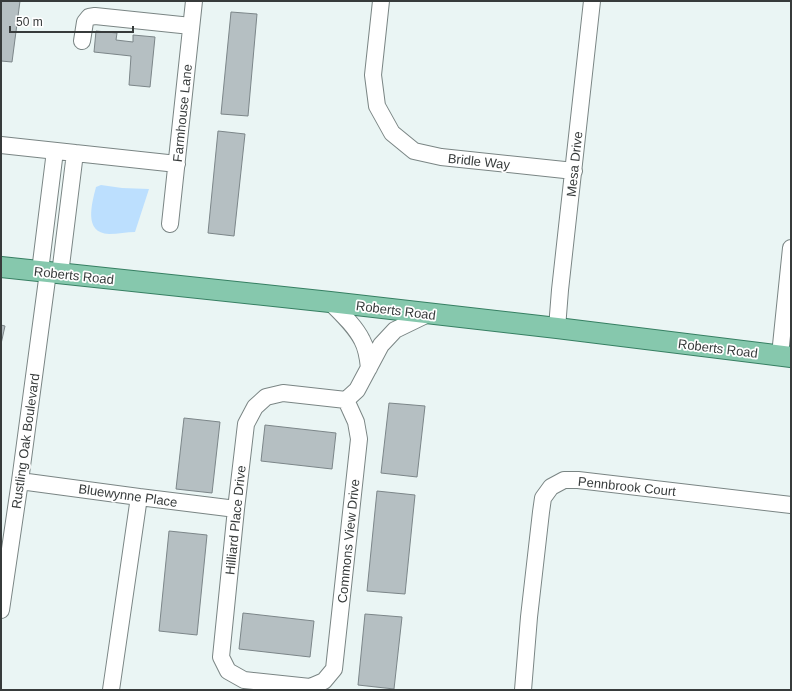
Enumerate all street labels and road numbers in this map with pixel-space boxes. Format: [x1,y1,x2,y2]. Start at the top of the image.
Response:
street label: Farmhouse Lane [170,63,195,163]
street label: Mesa Drive [564,131,585,198]
street label: Bridle Way [447,151,511,172]
street label: Roberts Road [33,264,115,287]
street label: Roberts Road [355,298,437,323]
street label: Roberts Road [677,336,759,361]
street label: Rustling Oak Boulevard [9,372,42,510]
street label: Hilliard Place Drive [222,465,249,575]
street label: Pennbrook Court [577,474,677,499]
street label: Commons View Drive [335,478,362,604]
street label: Bluewynne Place [78,481,178,510]

